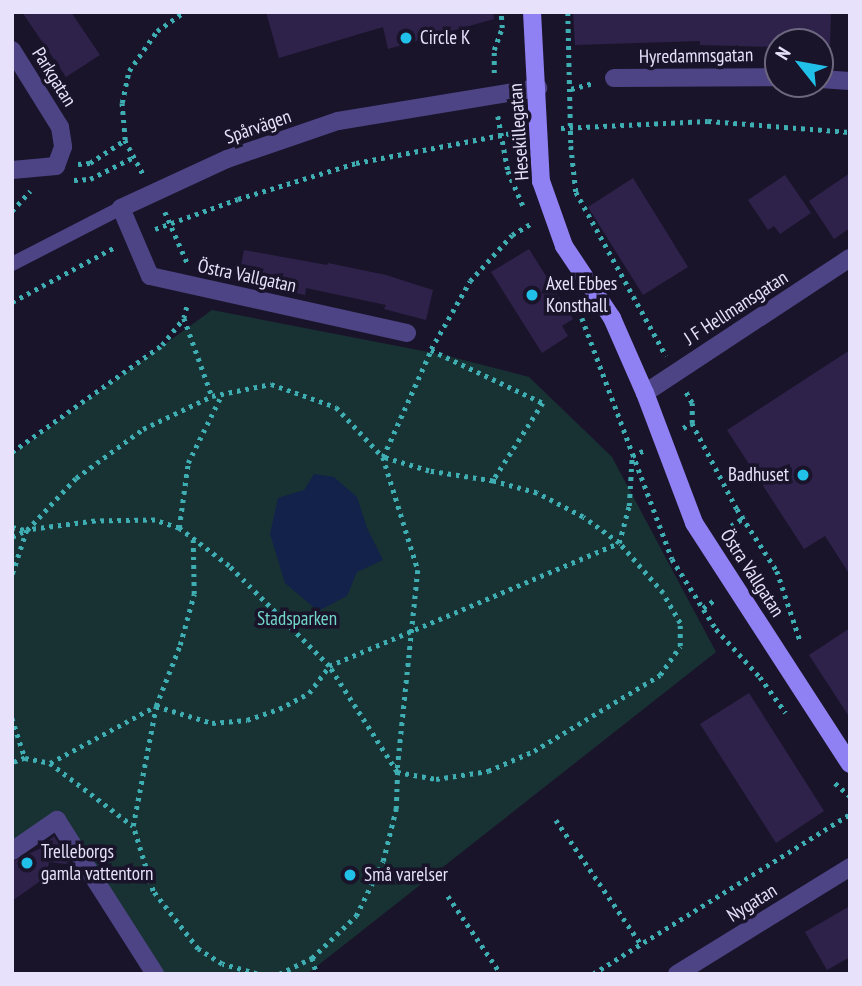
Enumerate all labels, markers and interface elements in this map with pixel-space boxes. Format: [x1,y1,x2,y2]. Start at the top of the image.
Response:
place label: Circle K [420,27,470,49]
north arrow [764,28,834,98]
marker: Circle K [398,30,414,46]
street label: Parkgatan [27,43,81,111]
text: N [770,43,796,64]
street label: Hyredammsgatan [639,44,753,68]
street label: Hesekillegatan [504,83,534,181]
street label: Spårvägen [222,105,294,149]
street label: Östra Vallgatan [196,254,298,298]
street label: J F Hellmansgatan [680,266,792,350]
place label: Axel Ebbes Konsthall [546,273,617,317]
marker: Axel Ebbes Konsthall [524,287,540,303]
place label: Badhuset [728,464,789,486]
marker: Badhuset [795,467,811,483]
street label: Östra Vallgatan [715,525,789,621]
park label: Stadsparken [257,608,337,630]
place label: Trelleborgs gamla vattentorn [41,841,154,885]
marker: Trelleborgs gamla vattentorn [19,855,35,871]
place label: Små varelser [364,864,448,886]
marker: Små varelser [342,867,358,883]
street label: Nygatan [723,879,781,927]

